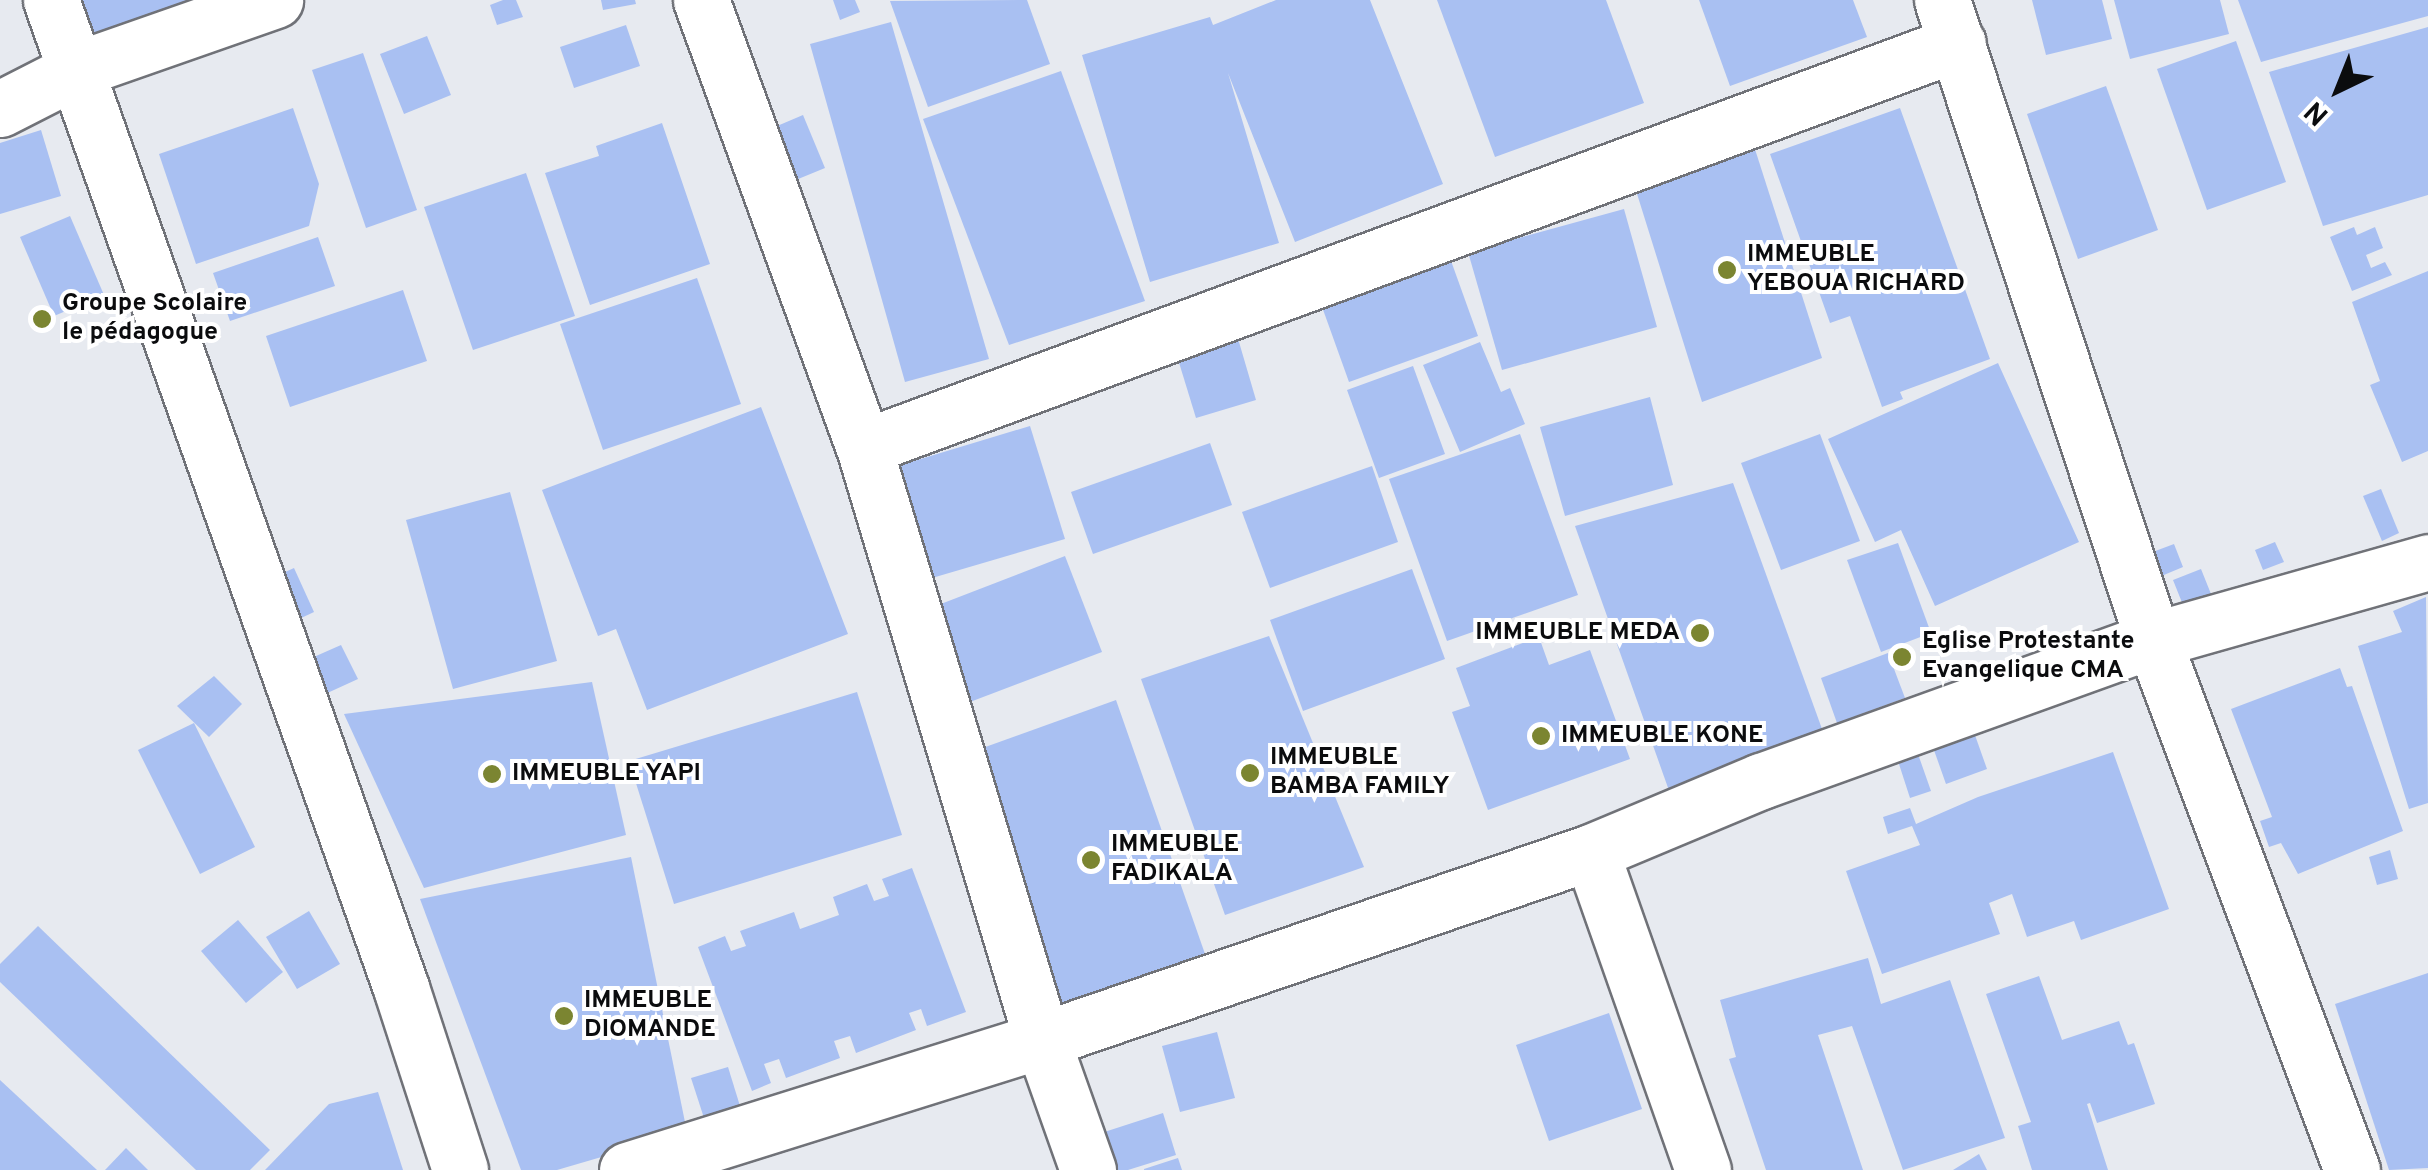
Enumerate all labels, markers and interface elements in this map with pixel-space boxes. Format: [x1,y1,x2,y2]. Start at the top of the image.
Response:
north arrow [2288,40,2388,140]
text: N [2298,92,2337,132]
place label: IMMEUBLE YEBOUA RICHARD [1747,241,1966,300]
marker: IMMEUBLE YEBOUA RICHARD [1716,259,1738,281]
place label: Groupe Scolaire le pédagogue [62,290,247,349]
marker: Groupe Scolaire le pédagogue [31,308,53,330]
place label: IMMEUBLE MEDA [1475,618,1680,648]
marker: IMMEUBLE MEDA [1689,622,1711,644]
place label: Eglise Protestante Evangelique CMA [1922,628,2135,687]
marker: Eglise Protestante Evangelique CMA [1891,646,1913,668]
place label: IMMEUBLE KONE [1561,721,1763,751]
marker: IMMEUBLE KONE [1530,725,1552,747]
place label: IMMEUBLE BAMBA FAMILY [1270,744,1451,803]
place label: IMMEUBLE YAPI [512,759,702,789]
marker: IMMEUBLE BAMBA FAMILY [1239,762,1261,784]
marker: IMMEUBLE YAPI [481,763,503,785]
place label: IMMEUBLE FADIKALA [1111,831,1239,890]
marker: IMMEUBLE FADIKALA [1080,849,1102,871]
place label: IMMEUBLE DIOMANDE [584,987,716,1046]
marker: IMMEUBLE DIOMANDE [553,1005,575,1027]

